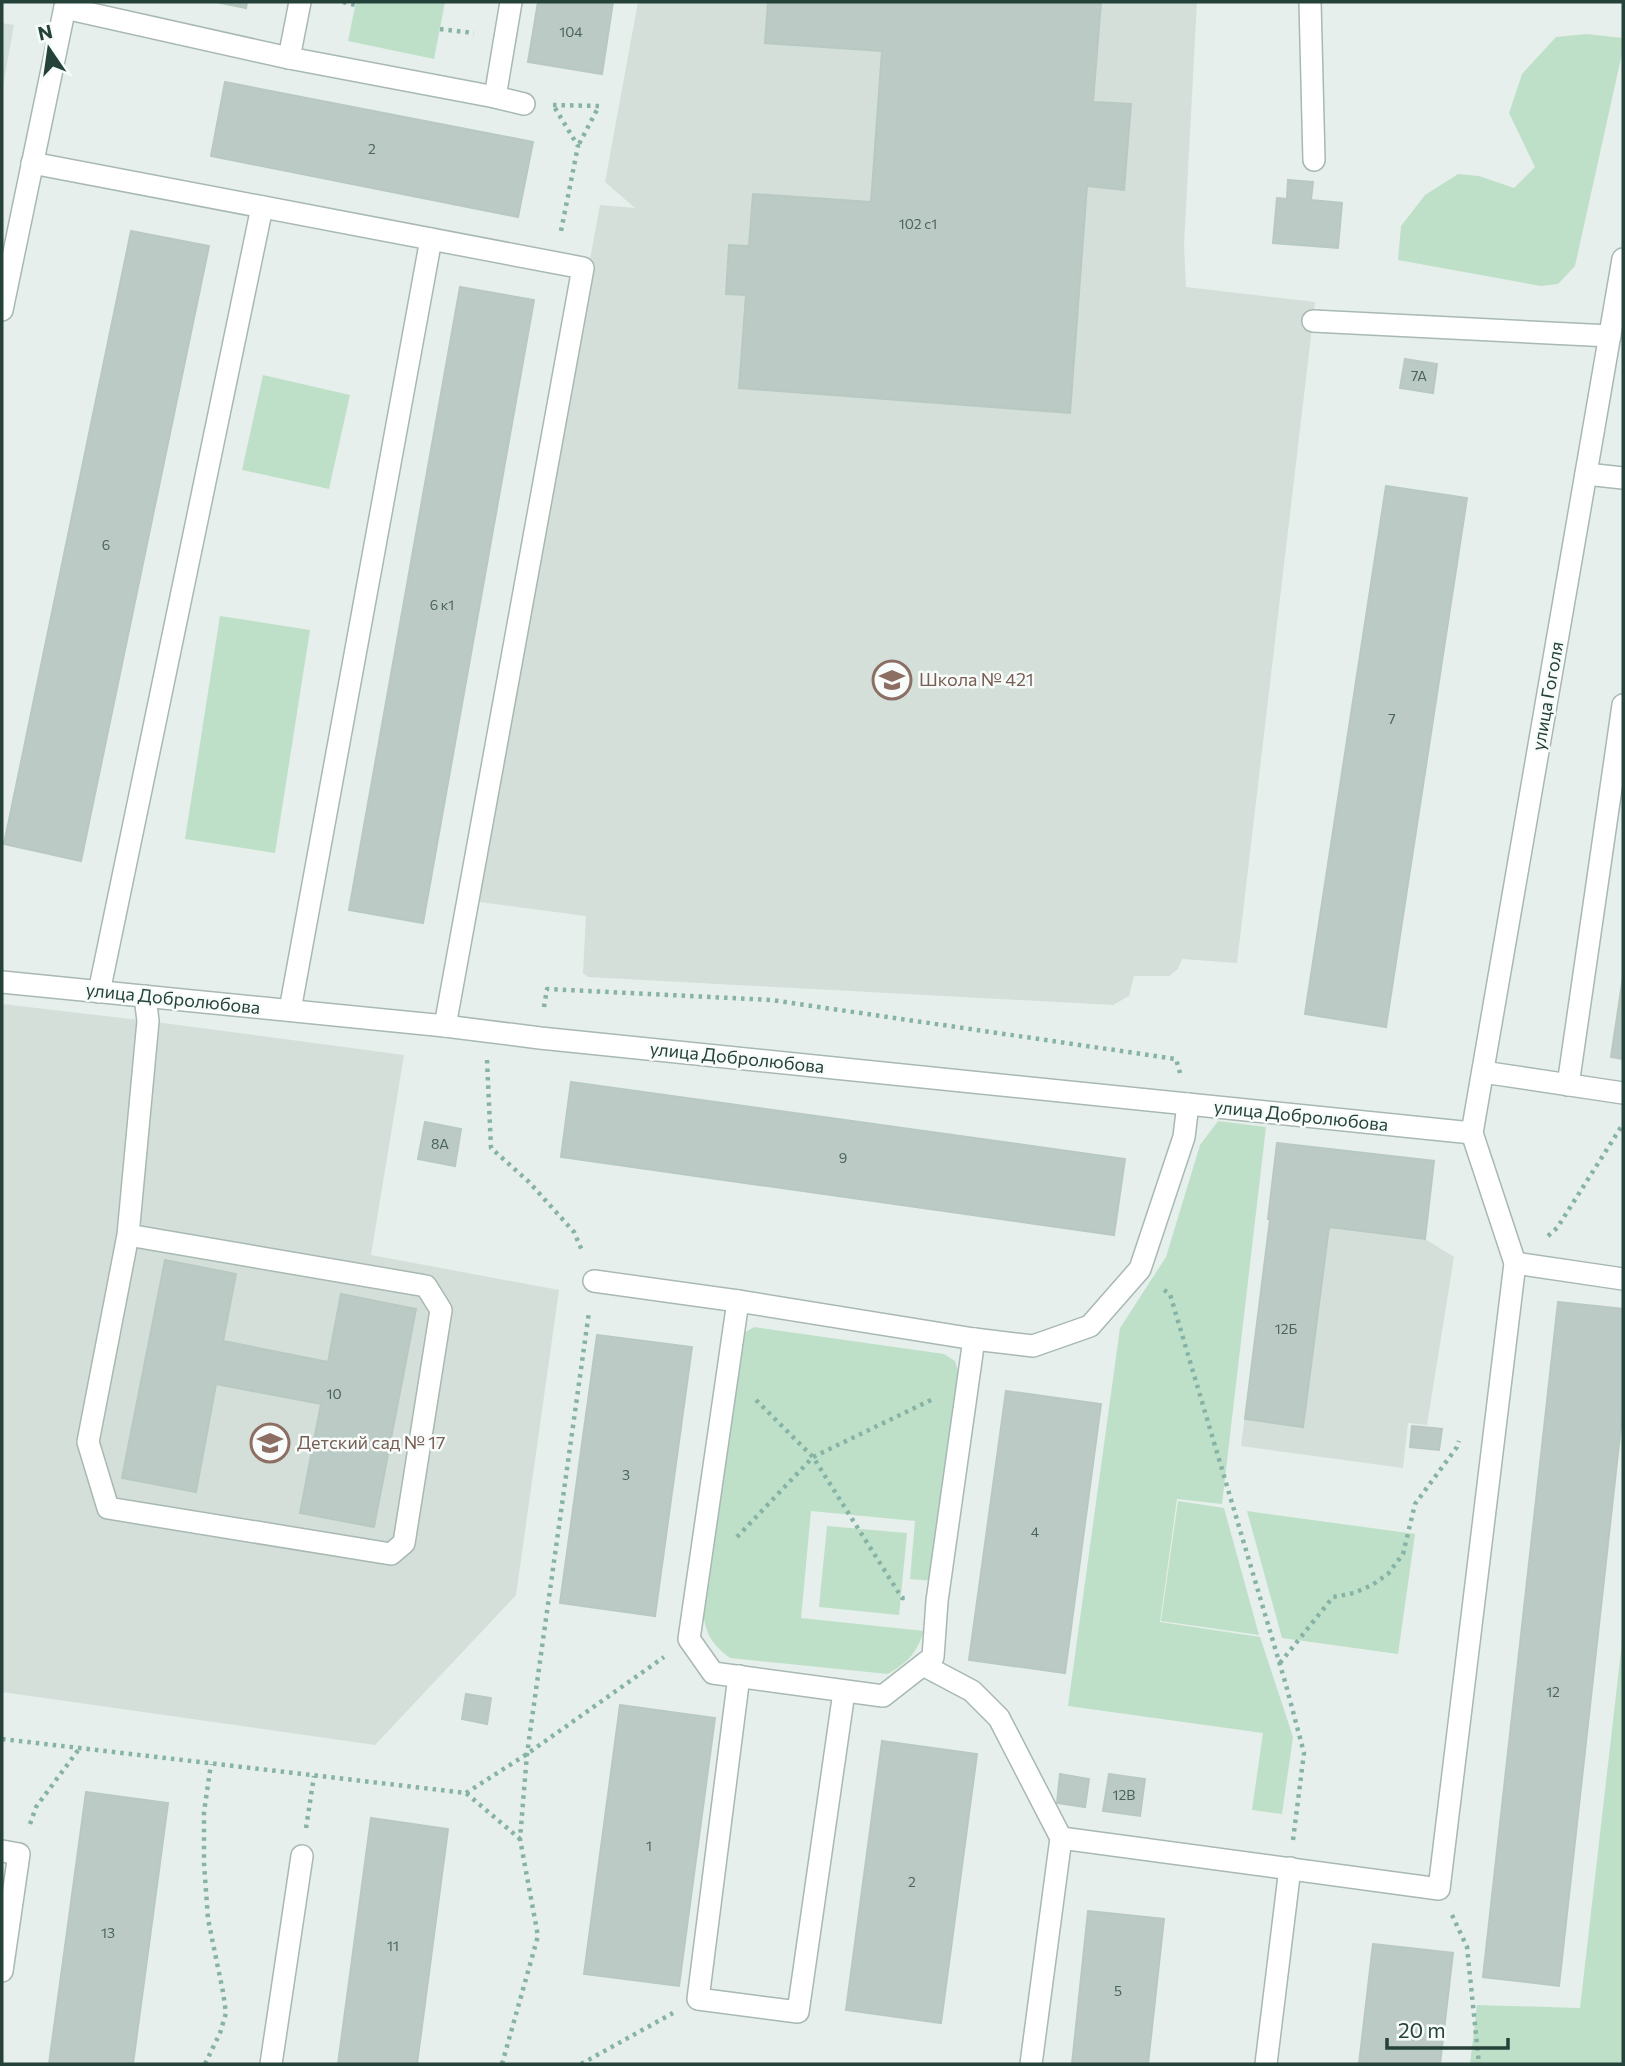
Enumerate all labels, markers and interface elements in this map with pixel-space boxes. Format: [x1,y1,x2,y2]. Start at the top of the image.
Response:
north arrow [14,14,84,84]
text: N [36,19,55,45]
house number: 104 [559,23,583,40]
house number: 2 [368,140,376,157]
house number: 102 с1 [899,215,937,232]
house number: 7А [1411,367,1427,384]
house number: 6 [102,536,110,553]
house number: 6 к1 [430,596,454,613]
street label: улица Гоголя [1527,640,1567,752]
school or university icon: Школа № 421 [871,659,913,701]
place label: Школа № 421 [919,668,1034,690]
house number: 7 [1388,710,1396,727]
street label: улица Добролюбова [85,978,261,1018]
street label: улица Добролюбова [649,1037,825,1077]
street label: улица Добролюбова [1213,1095,1389,1135]
house number: 8А [431,1135,449,1152]
house number: 9 [839,1149,847,1166]
house number: 12Б [1275,1320,1297,1337]
house number: 10 [326,1385,342,1402]
school or university icon: Детский сад № 17 [249,1422,291,1464]
place label: Детский сад № 17 [297,1431,446,1453]
house number: 3 [622,1466,630,1483]
house number: 4 [1031,1523,1040,1540]
house number: 12 [1546,1683,1560,1700]
house number: 12В [1113,1786,1135,1803]
house number: 1 [646,1837,652,1854]
house number: 2 [908,1873,916,1890]
house number: 13 [101,1924,115,1941]
house number: 11 [387,1937,399,1954]
house number: 5 [1114,1982,1122,1999]
scale bar [1387,2007,1508,2050]
text: 20 m [1398,2017,1446,2042]

